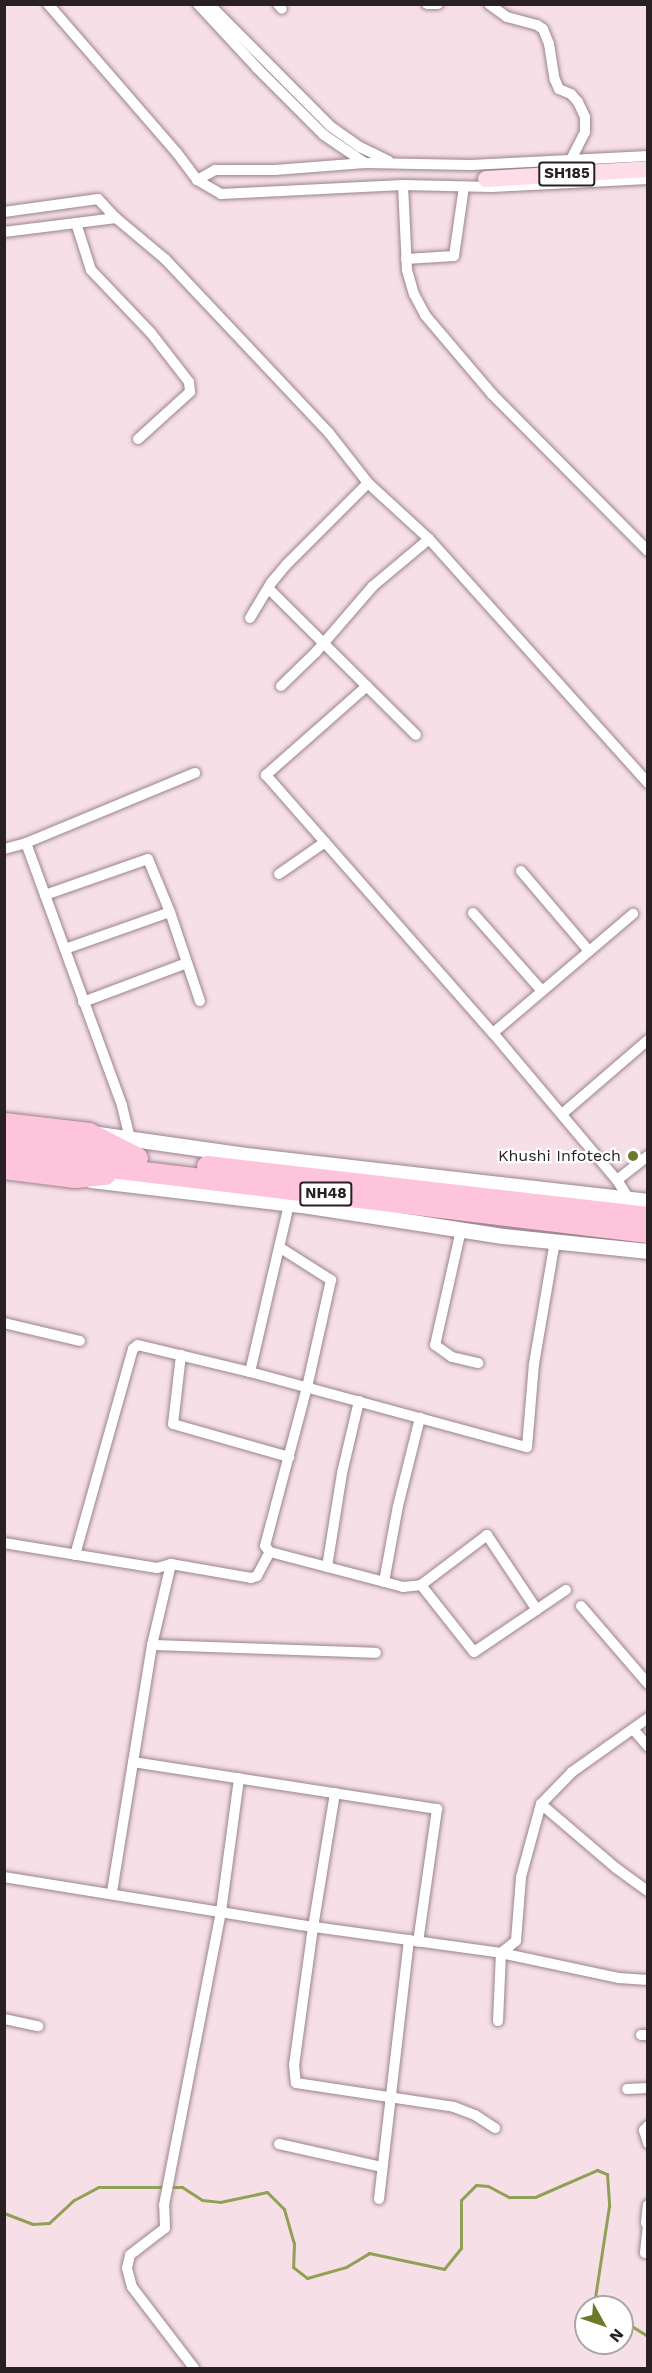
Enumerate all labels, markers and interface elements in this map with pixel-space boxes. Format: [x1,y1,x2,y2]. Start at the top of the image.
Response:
road number: SH185 [537,162,597,186]
place label: Khushi Infotech [498,1146,621,1166]
marker: Khushi Infotech [626,1149,640,1163]
road number: NH48 [299,1182,353,1206]
north arrow [574,2295,634,2355]
text: N [606,2325,628,2346]

